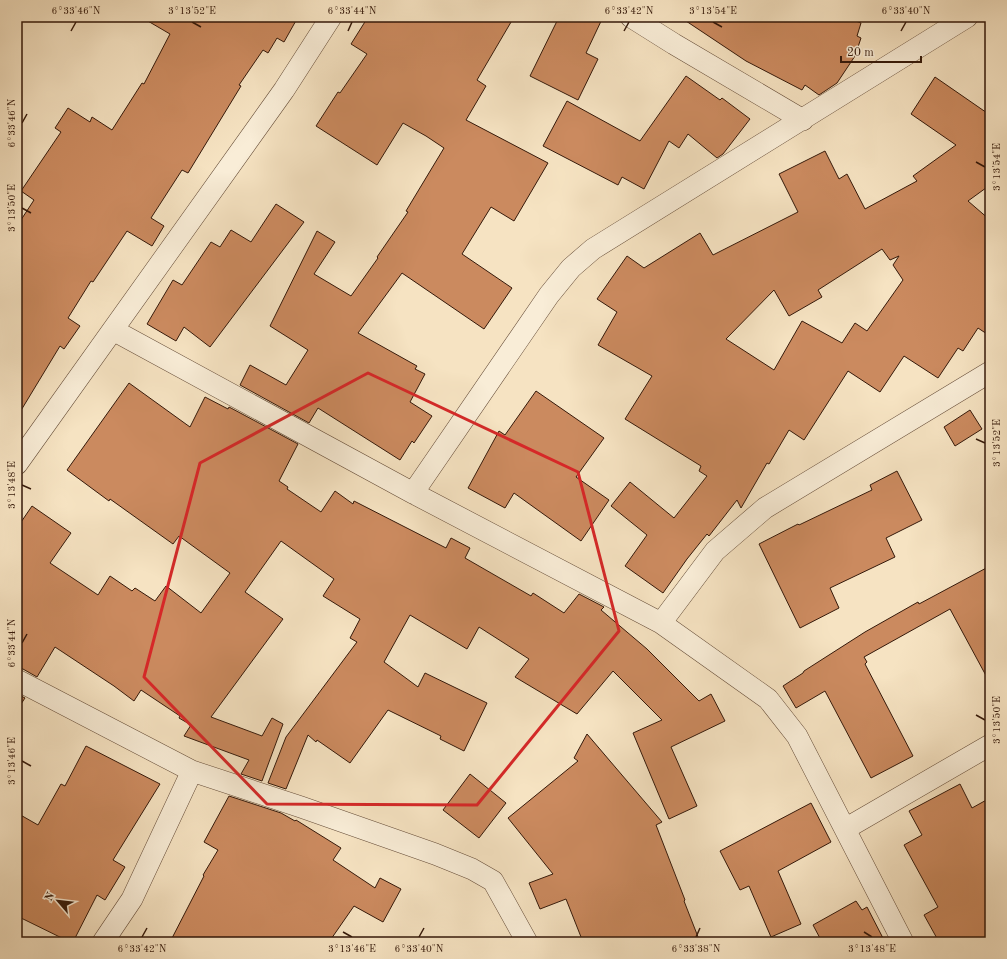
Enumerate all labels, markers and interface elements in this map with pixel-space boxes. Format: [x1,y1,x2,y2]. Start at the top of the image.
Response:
text: 6°33'46"N [52,6,101,16]
text: 3°13'52"E [168,6,216,16]
text: 6°33'44"N [328,6,377,16]
text: 6°33'42"N [605,6,654,16]
text: 3°13'54"E [689,6,737,16]
text: 6°33'40"N [882,6,931,16]
scale bar [841,38,921,64]
text: 20 m [847,47,874,59]
text: 6°33'46"N [7,98,17,147]
text: 3°13'54"E [992,143,1002,191]
text: 3°13'50"E [7,184,17,232]
text: 3°13'52"E [992,419,1002,467]
text: 3°13'48"E [7,461,17,509]
text: 6°33'44"N [7,618,17,667]
text: 3°13'50"E [992,696,1002,744]
text: 3°13'46"E [7,737,17,785]
north arrow [38,881,78,921]
text: N [44,890,58,903]
text: 6°33'42"N [118,944,167,954]
text: 3°13'46"E [328,944,376,954]
text: 6°33'40"N [395,944,444,954]
text: 6°33'38"N [672,944,721,954]
text: 3°13'48"E [848,944,896,954]

